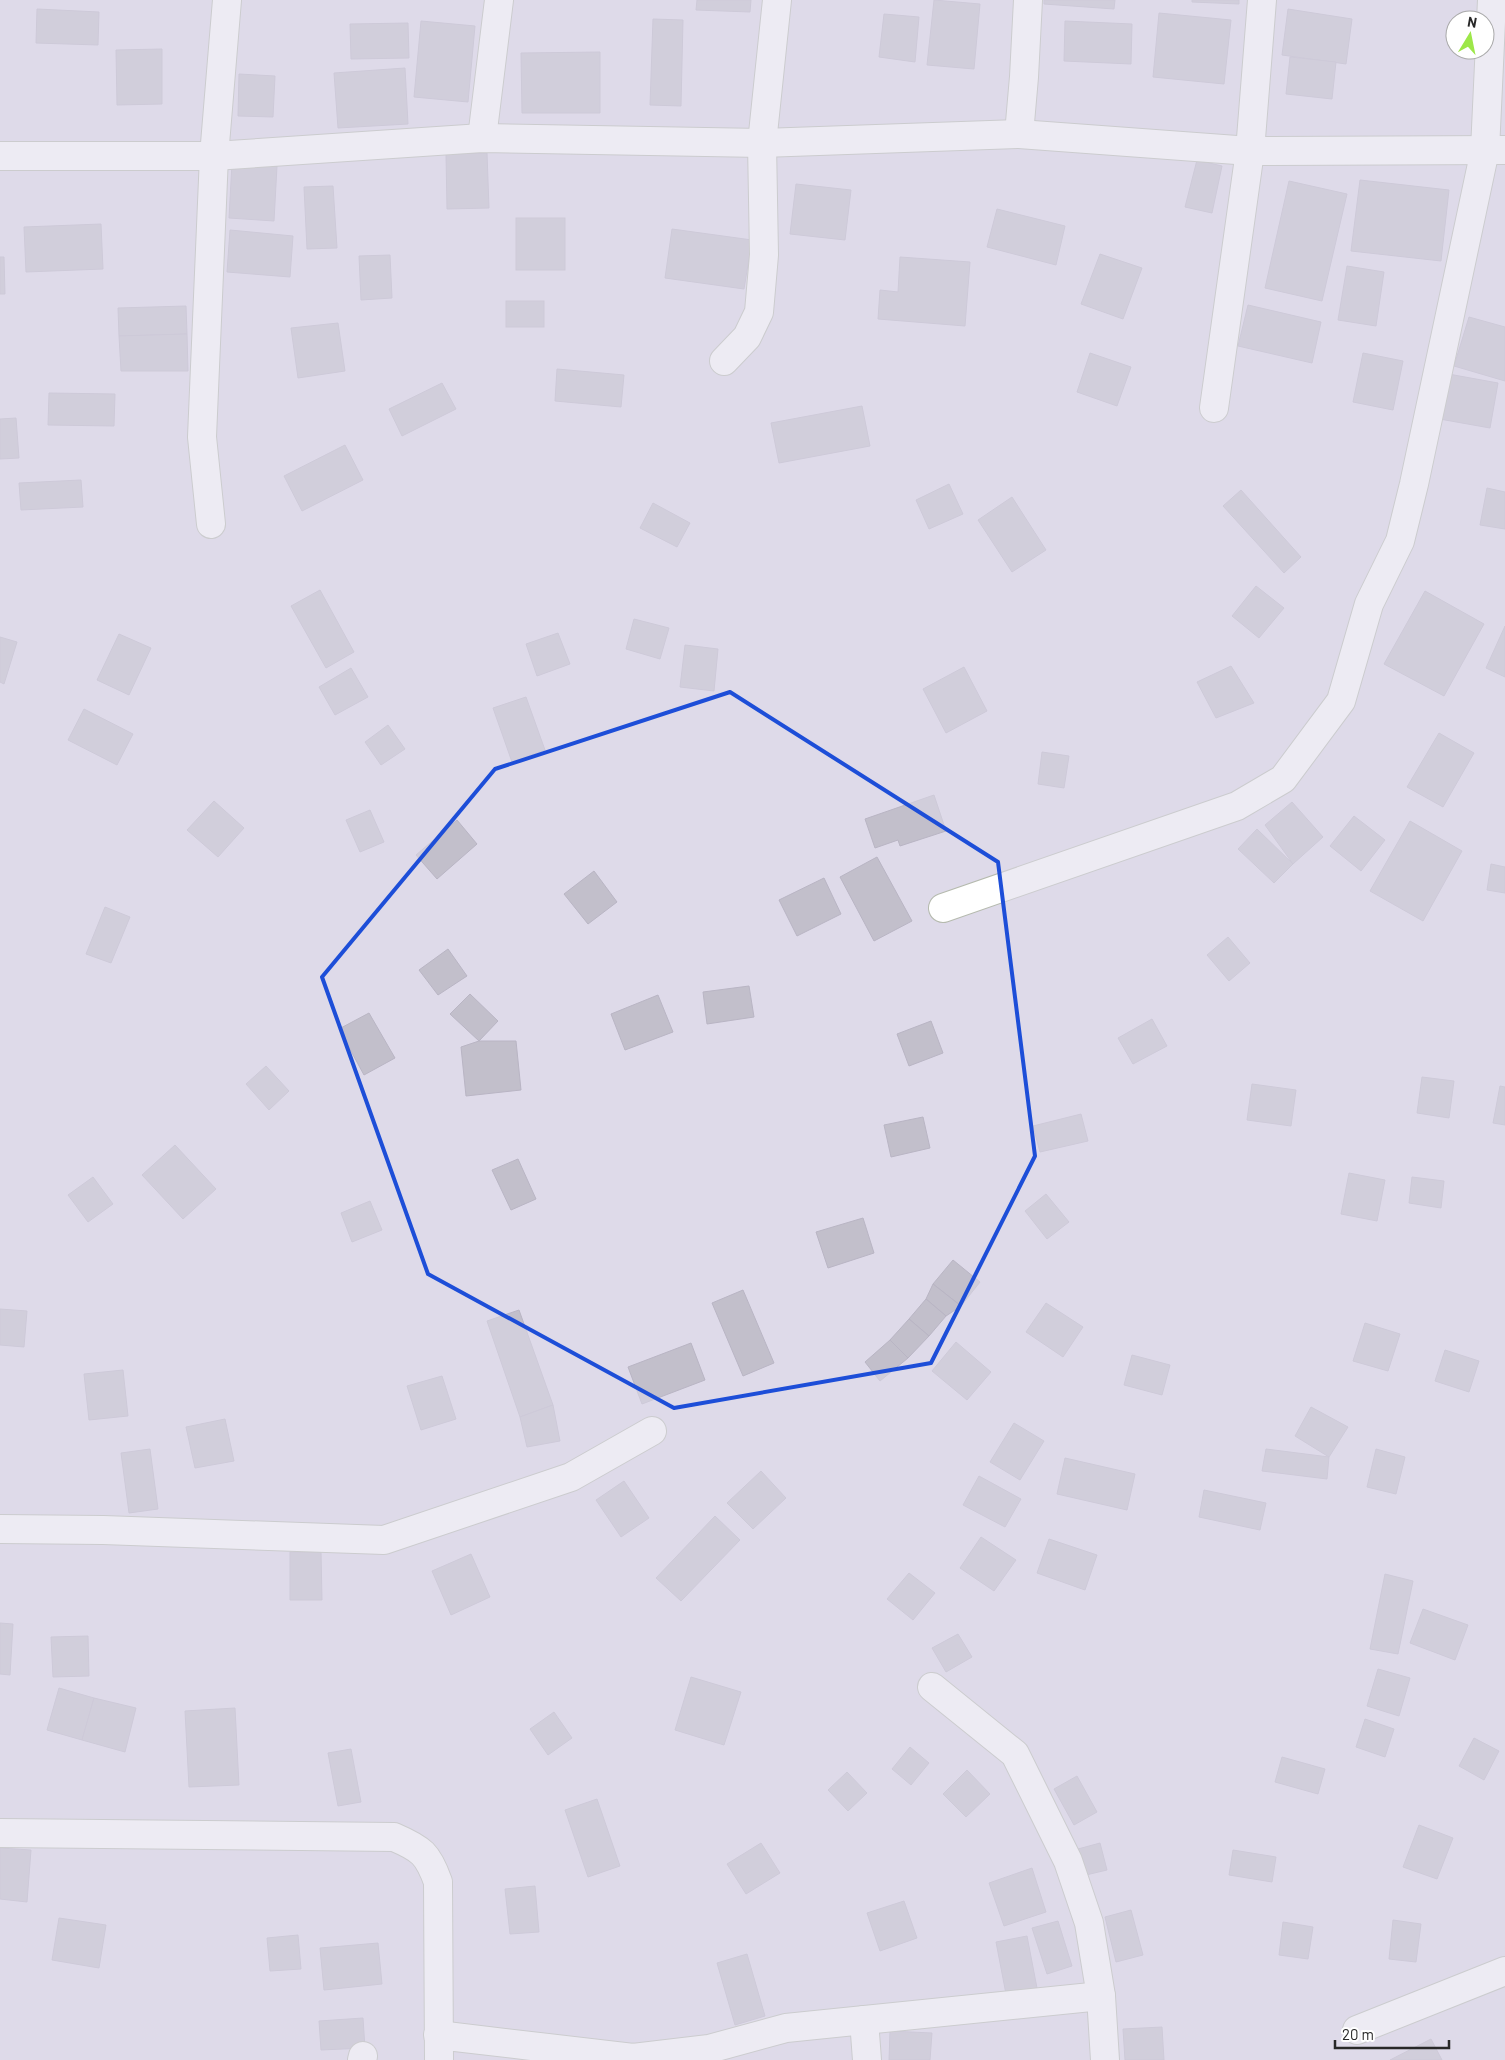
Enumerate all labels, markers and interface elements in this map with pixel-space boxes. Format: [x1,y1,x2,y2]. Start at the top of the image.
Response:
north arrow [1445,10,1495,60]
text: N [1466,13,1478,31]
scale bar [1335,2018,1449,2050]
text: 20 m [1342,2025,1374,2043]

